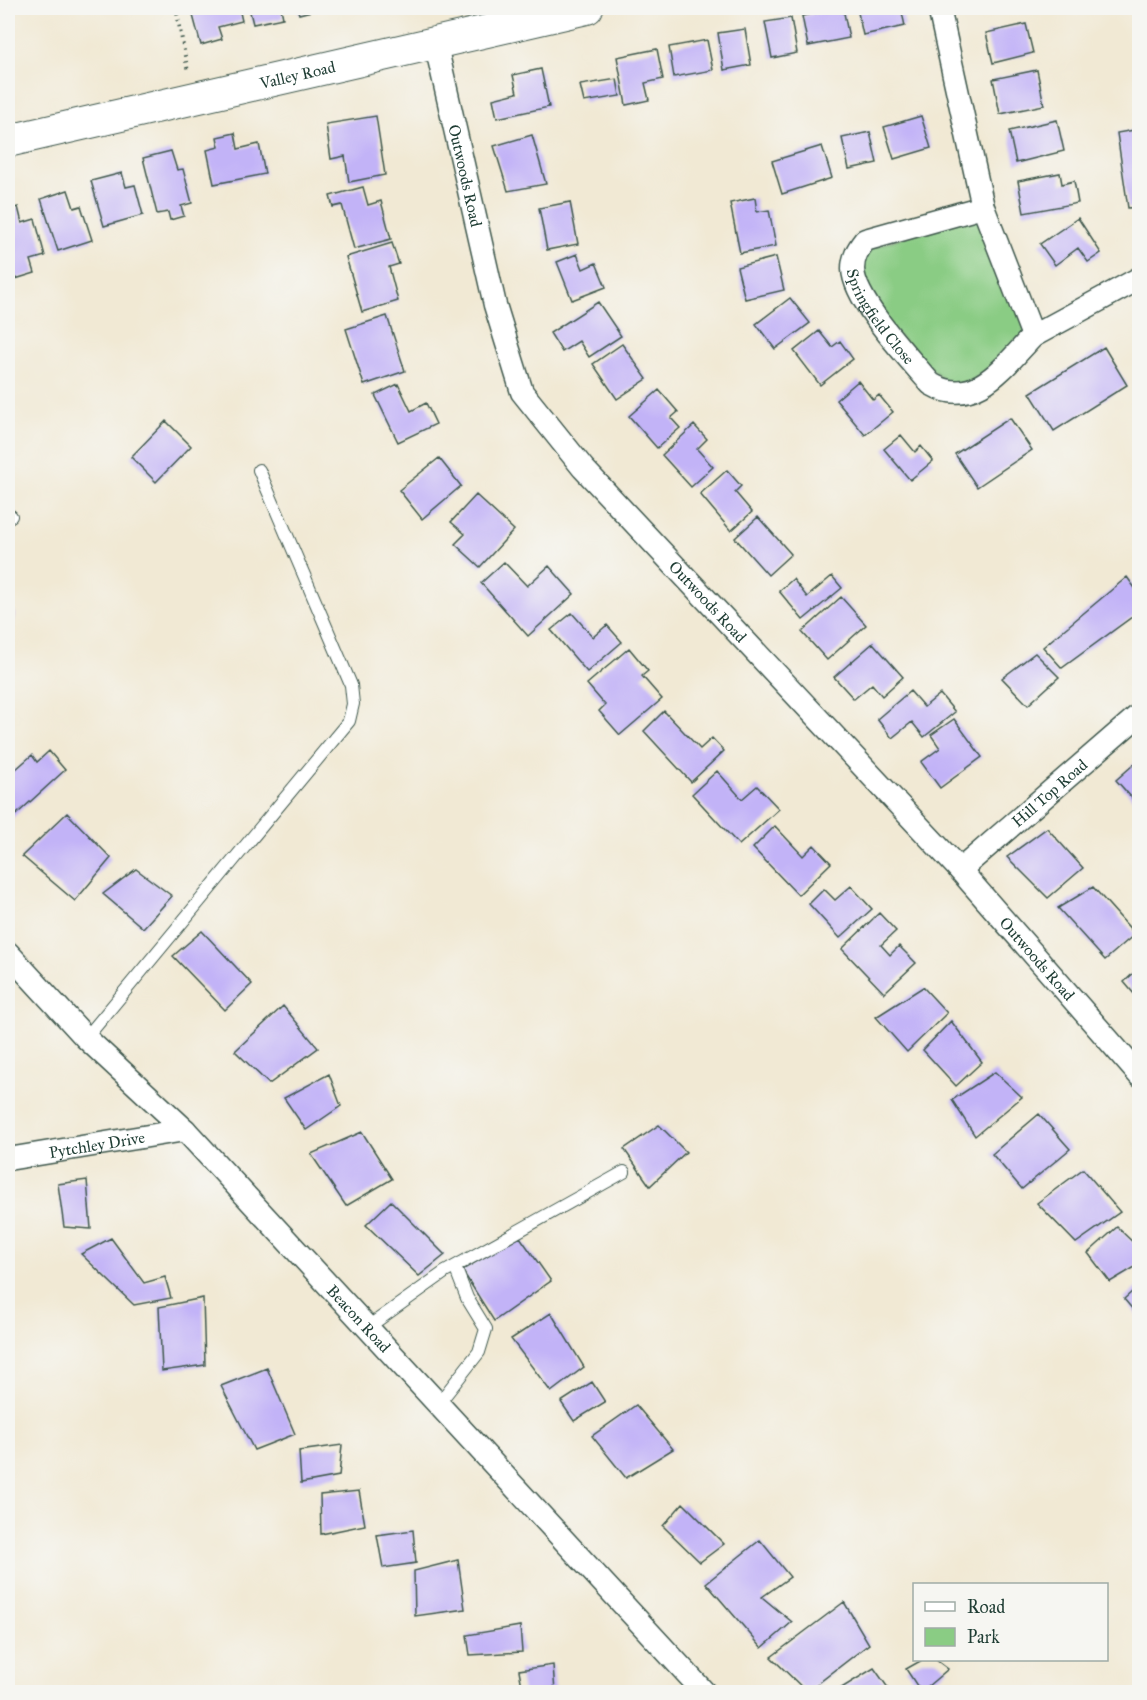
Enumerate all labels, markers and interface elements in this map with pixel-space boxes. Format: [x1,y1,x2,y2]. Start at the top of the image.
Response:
street label: Valley Road [257,57,337,93]
street label: Outwoods Road [445,122,486,229]
street label: Springfield Close [843,267,919,368]
street label: Outwoods Road [665,557,751,646]
street label: Hill Top Road [1008,755,1091,831]
street label: Outwoods Road [996,913,1079,1004]
street label: Pytchley Drive [48,1127,146,1162]
street label: Beacon Road [323,1281,395,1356]
legend [913,1583,1108,1661]
text: Road [967,1596,1005,1618]
text: Park [967,1626,1000,1648]

